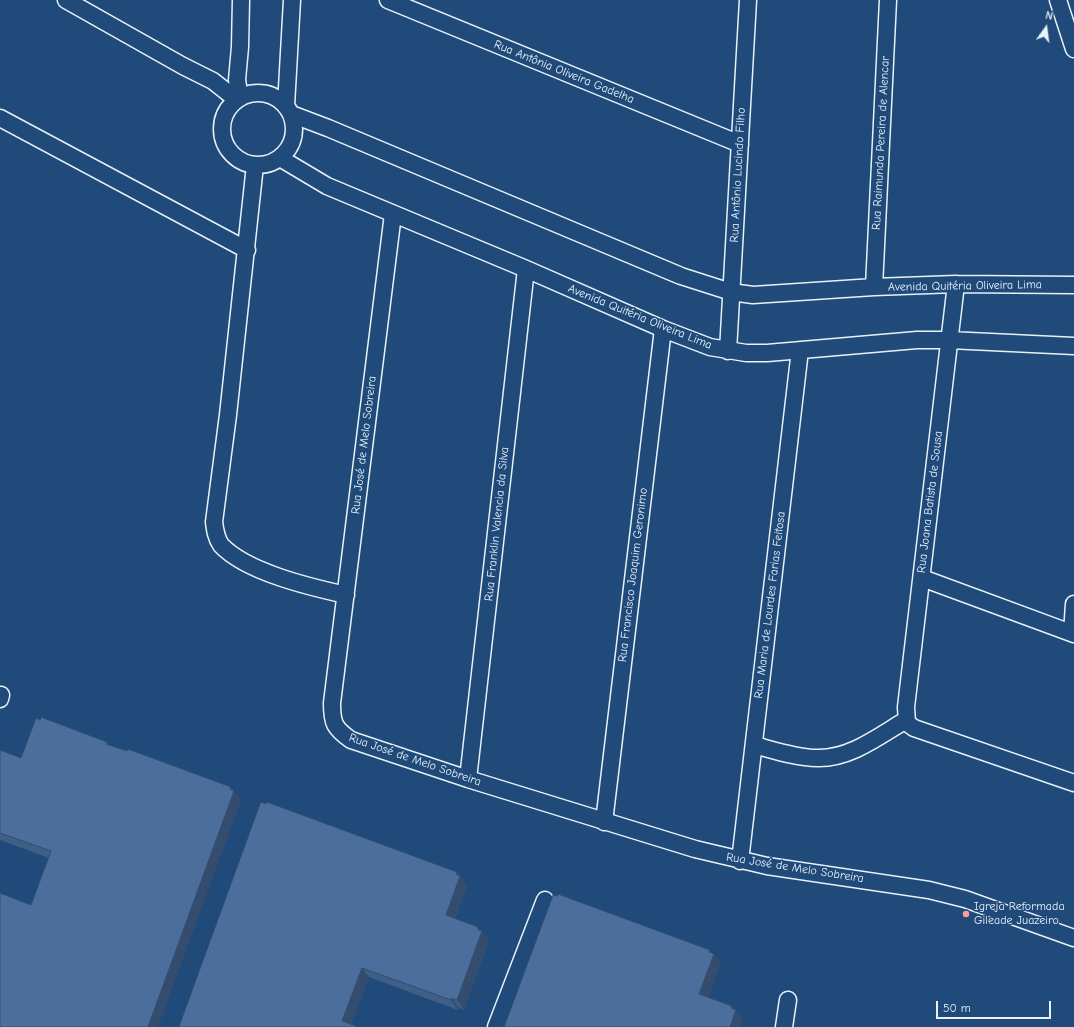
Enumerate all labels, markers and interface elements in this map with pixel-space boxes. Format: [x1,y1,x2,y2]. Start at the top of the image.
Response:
north arrow [1026,8,1066,48]
text: N [1044,9,1054,23]
street label: Rua Antônia Oliveira Gadelha [492,37,636,107]
street label: Rua Raimunda Pereira de Alencar [869,56,893,230]
street label: Rua Antônio Lucindo Filho [727,107,749,243]
street label: Avenida Quitéria Oliveira Lima [888,277,1042,295]
street label: Avenida Quitéria Oliveira Lima [566,281,714,353]
street label: Rua José de Melo Sobreira [348,375,380,515]
street label: Rua Joana Batista de Sousa [914,430,946,574]
street label: Rua Franklin Valencia da Silva [482,446,512,602]
street label: Rua Francisco Joaquim Geronimo [615,487,651,663]
street label: Rua Maria de Lourdes Farias Feitosa [751,511,789,699]
street label: Rua José de Melo Sobreira [347,731,483,789]
street label: Rua José de Melo Sobreira [725,850,865,886]
place label: Igreja Reformada Gileade Juazeiro [974,900,1065,928]
marker: Igreja Reformada Gileade Juazeiro [961,909,971,919]
scale bar [938,993,1053,1019]
text: 50 m [943,1001,971,1015]

